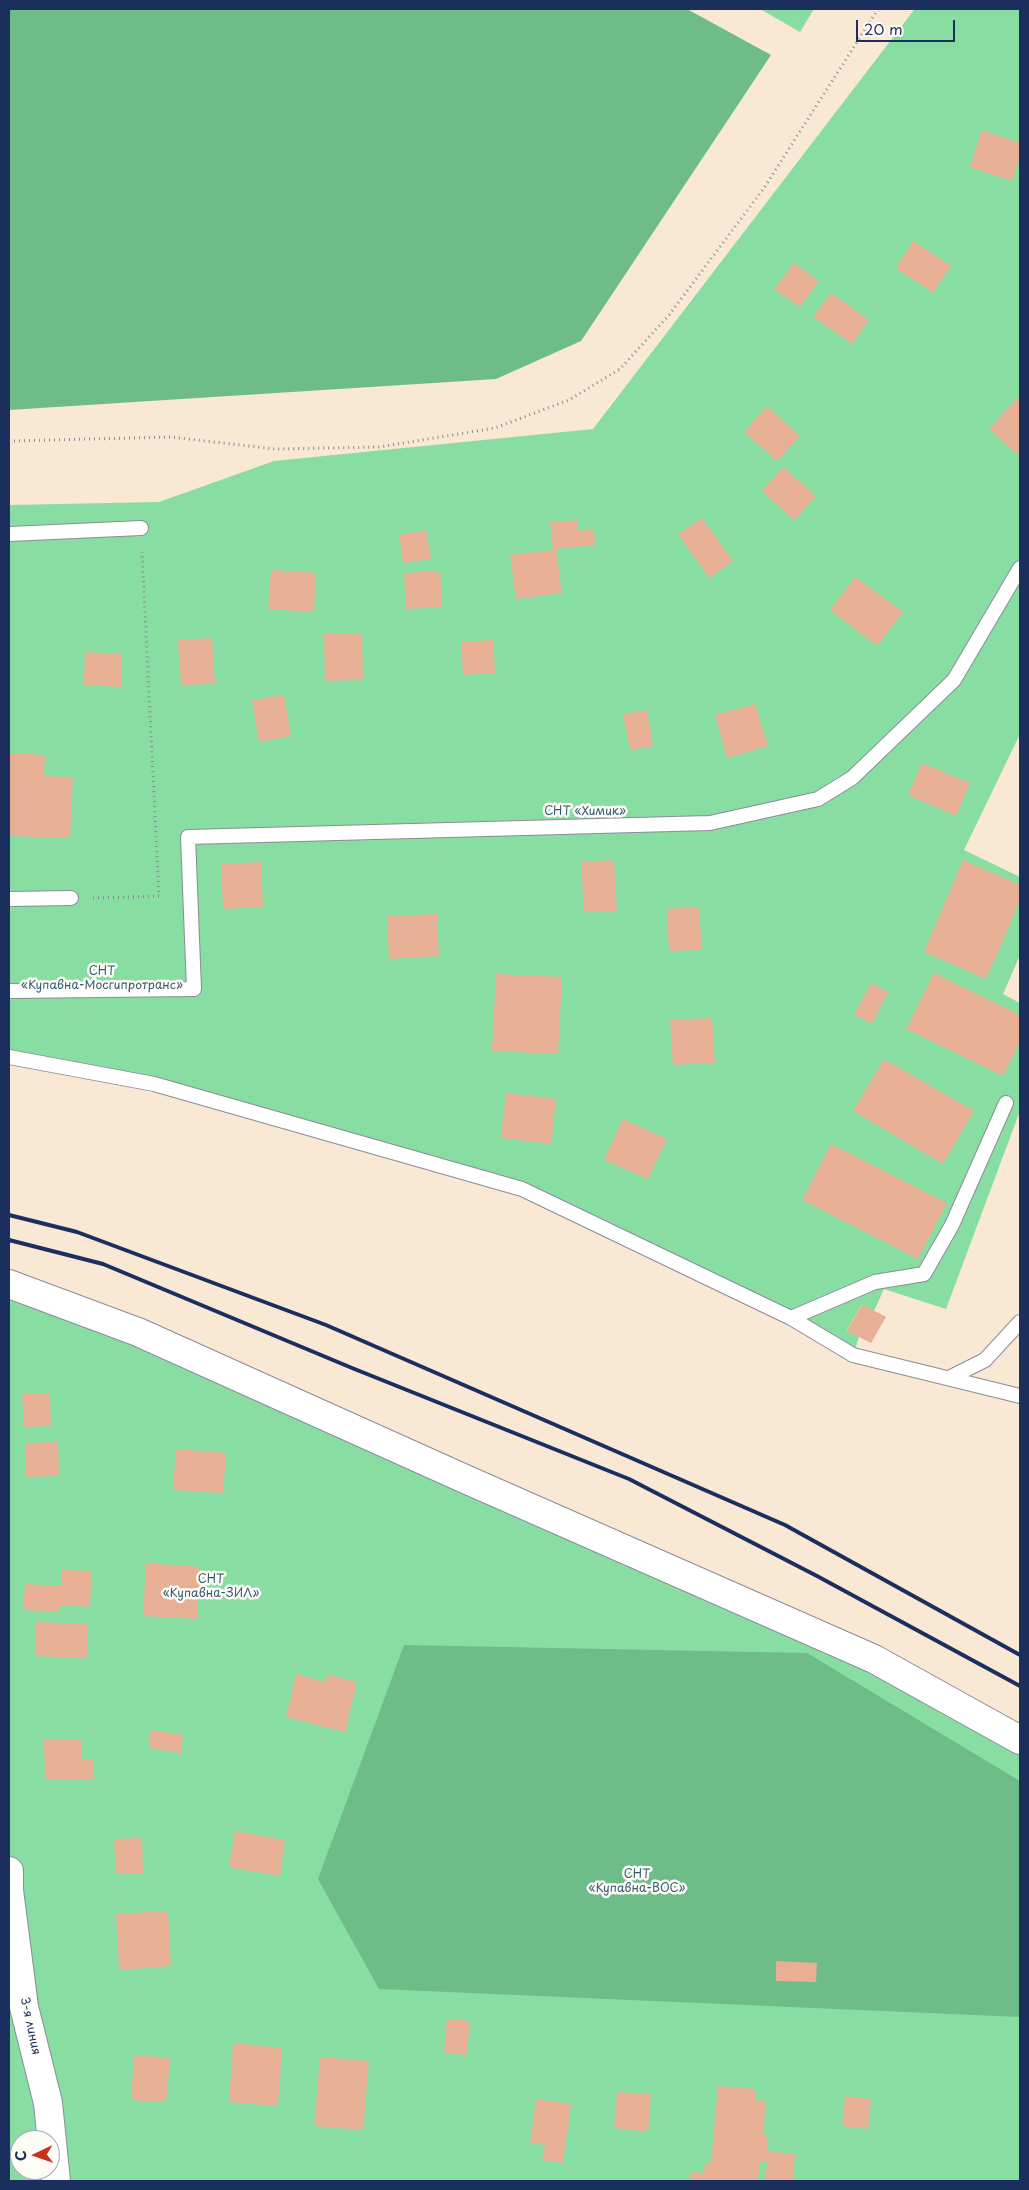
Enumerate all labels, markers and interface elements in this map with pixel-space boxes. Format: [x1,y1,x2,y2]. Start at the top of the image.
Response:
scale bar [859,10,958,42]
text: 20 m [864,17,903,40]
park label: СНТ «Химик» [544,805,626,819]
park label: СНТ «Купавна-Мосгипротранс» [21,965,183,993]
park label: СНТ «Купавна-ЗИЛ» [163,1573,259,1601]
park label: СНТ «Купавна-ВОС» [589,1868,685,1896]
street label: 3-я линия [17,1996,43,2056]
north arrow [10,2130,60,2180]
text: С [10,2150,31,2162]

